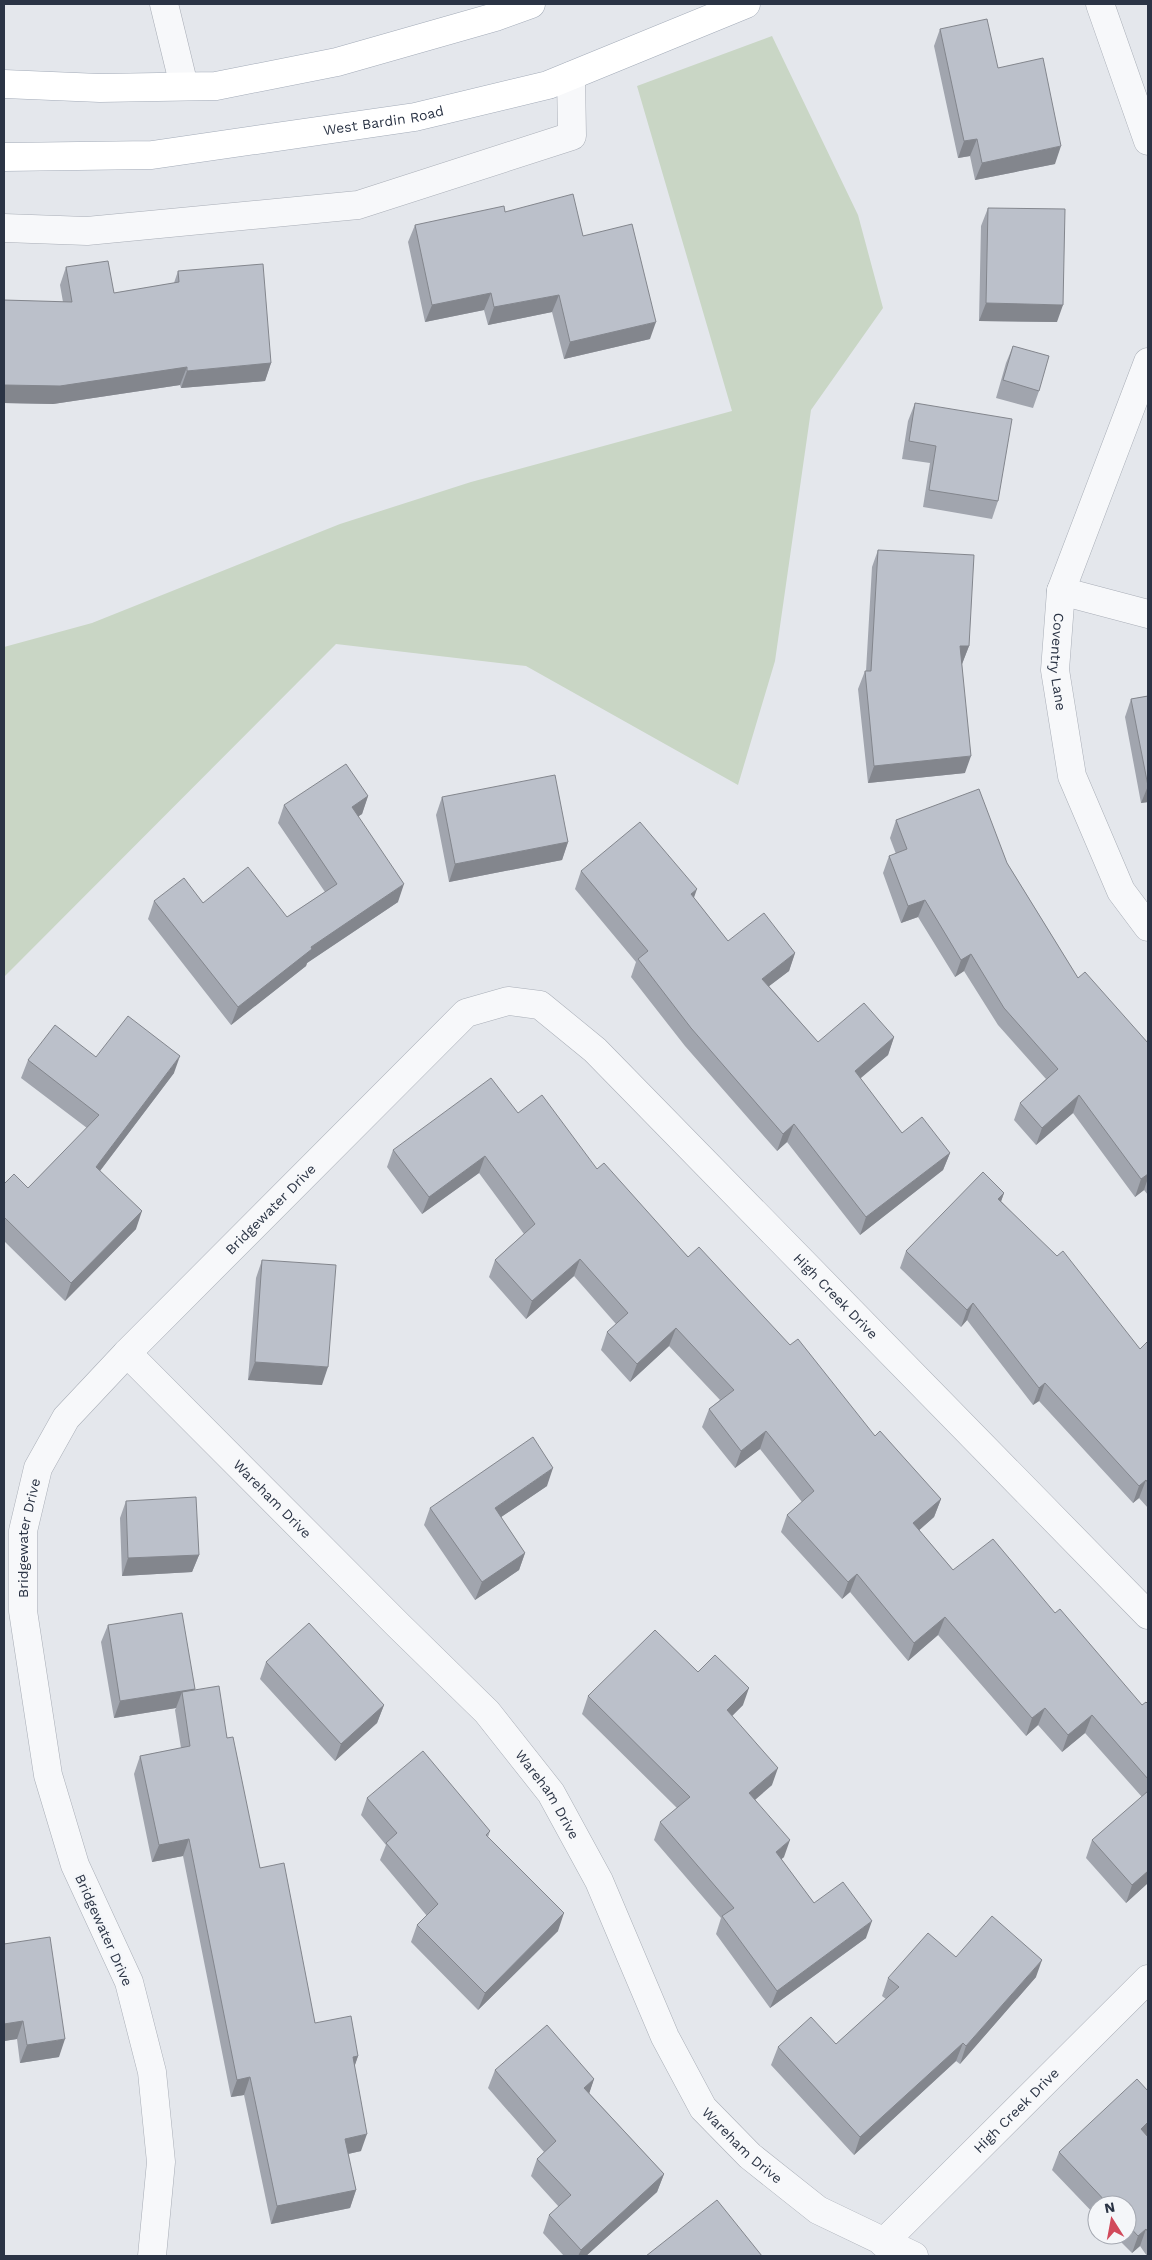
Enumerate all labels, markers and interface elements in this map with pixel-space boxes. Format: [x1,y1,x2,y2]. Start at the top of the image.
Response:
street label: West Bardin Road [322,102,445,138]
street label: Coventry Lane [1047,612,1069,712]
street label: Bridgewater Drive [222,1161,319,1258]
street label: High Creek Drive [790,1250,881,1342]
street label: Wareham Drive [230,1456,315,1541]
street label: Bridgewater Drive [15,1477,43,1598]
street label: Wareham Drive [512,1747,583,1842]
street label: Bridgewater Drive [72,1872,136,1988]
street label: High Creek Drive [970,2065,1062,2156]
street label: Wareham Drive [699,2104,786,2187]
north arrow [1087,2195,1137,2245]
text: N [1103,2198,1116,2216]

